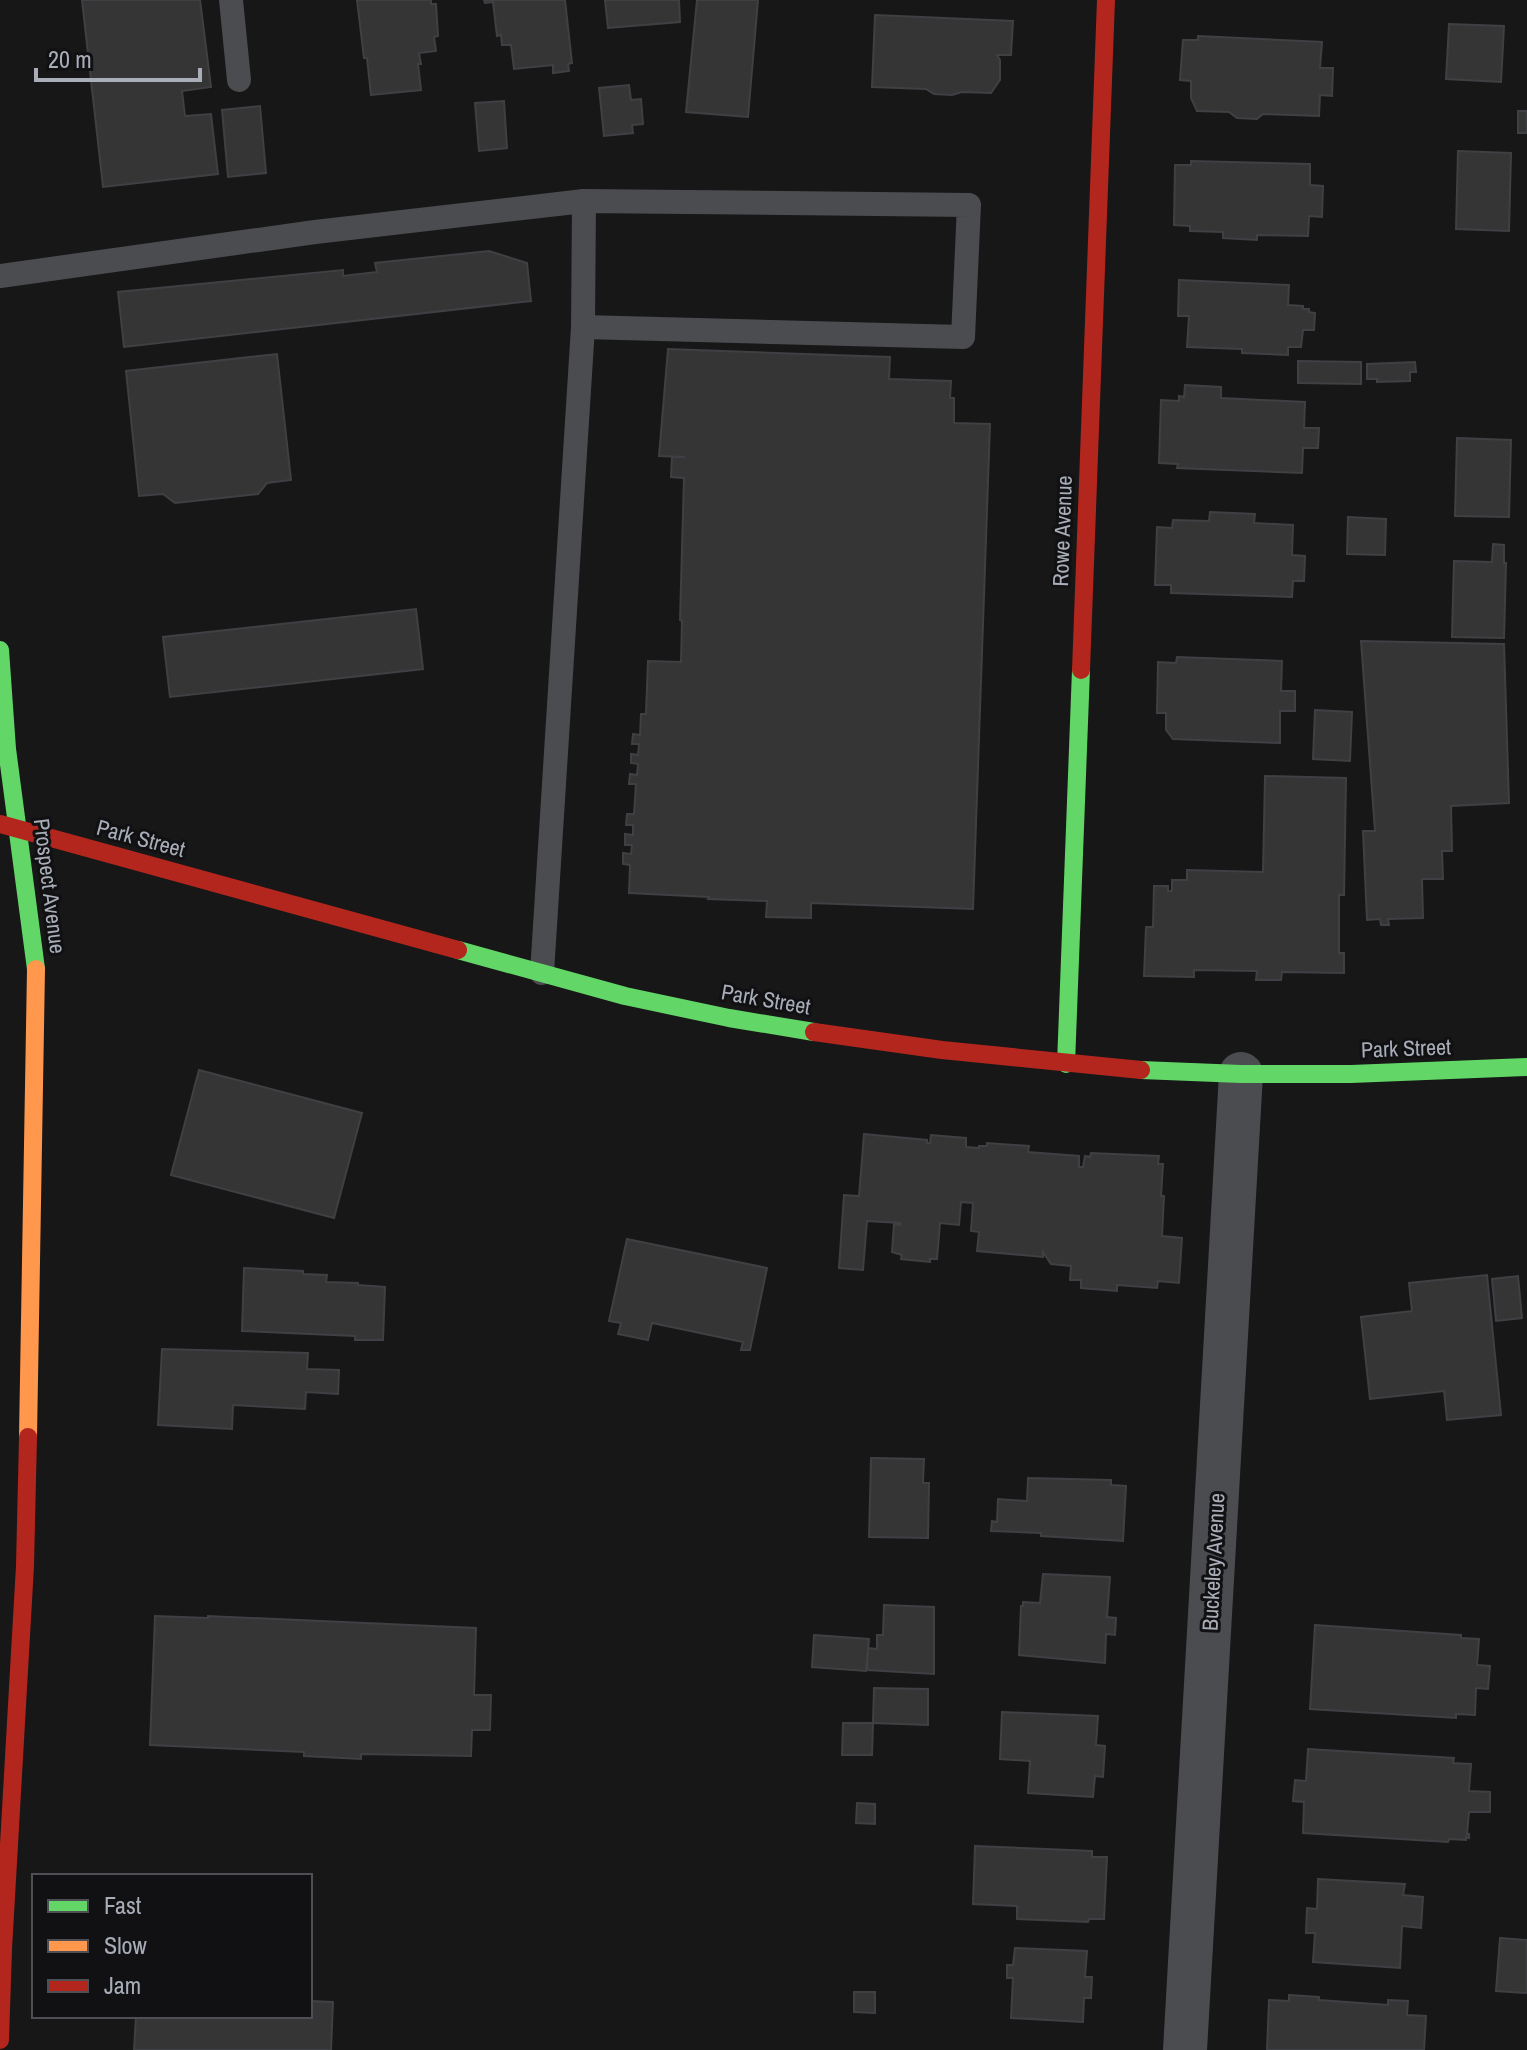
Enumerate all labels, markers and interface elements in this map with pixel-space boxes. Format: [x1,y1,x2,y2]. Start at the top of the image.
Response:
scale bar [36,32,200,82]
text: 20 m [48,43,92,75]
street label: Rowe Avenue [1045,475,1079,587]
street label: Park Street [94,812,188,864]
street label: Prospect Avenue [27,817,73,955]
street label: Park Street [719,976,813,1022]
street label: Park Street [1360,1031,1452,1065]
street label: Buckeley Avenue [1194,1492,1232,1632]
legend [32,1874,312,2018]
text: Fast [104,1889,142,1921]
text: Slow [104,1929,147,1961]
text: Jam [104,1969,141,2001]

